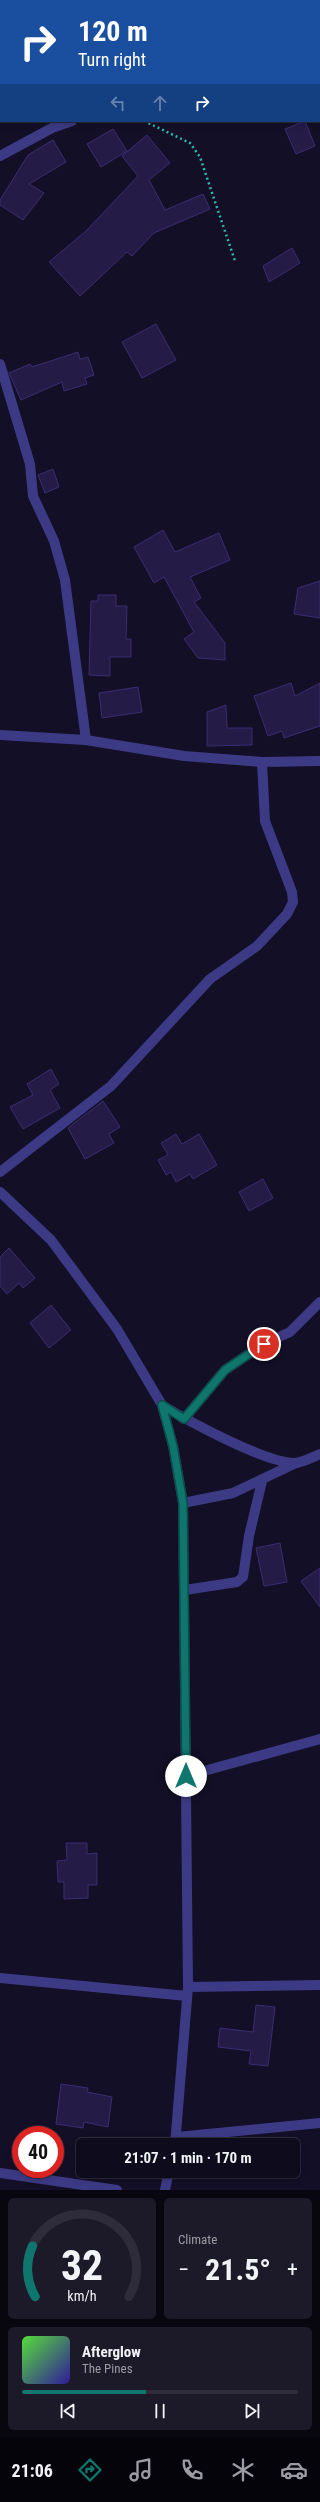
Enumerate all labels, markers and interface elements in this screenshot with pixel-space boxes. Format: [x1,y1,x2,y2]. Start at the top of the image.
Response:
text: 120 m [78,15,148,48]
icon: right [12,16,64,68]
text: Turn right [78,49,146,70]
icon: left [107,92,129,114]
icon: ahead [149,92,171,114]
icon: right [191,92,213,114]
pin [247,1327,281,1361]
icon: arrive [253,1333,275,1355]
position arrow [165,1755,207,1797]
speed limit sign: 40 [12,2126,64,2178]
text: 21:07 · 1 min · 170 m [124,2149,252,2167]
text: Climate [178,2232,217,2247]
text: 32 [61,2240,103,2289]
text: 21.5° [205,2252,271,2287]
text: − [178,2257,189,2282]
text: + [287,2257,298,2282]
text: km/h [67,2287,97,2303]
text: Afterglow [82,2343,141,2361]
text: The Pines [82,2361,133,2376]
icon: previous [57,2400,79,2422]
icon: pause [149,2400,171,2422]
icon: next [241,2400,263,2422]
icon: directions [76,2456,104,2484]
icon: music [127,2456,155,2484]
icon: phone [178,2456,206,2484]
icon: climate [229,2456,257,2484]
icon: car [280,2456,308,2484]
text: 21:06 [12,2460,53,2481]

